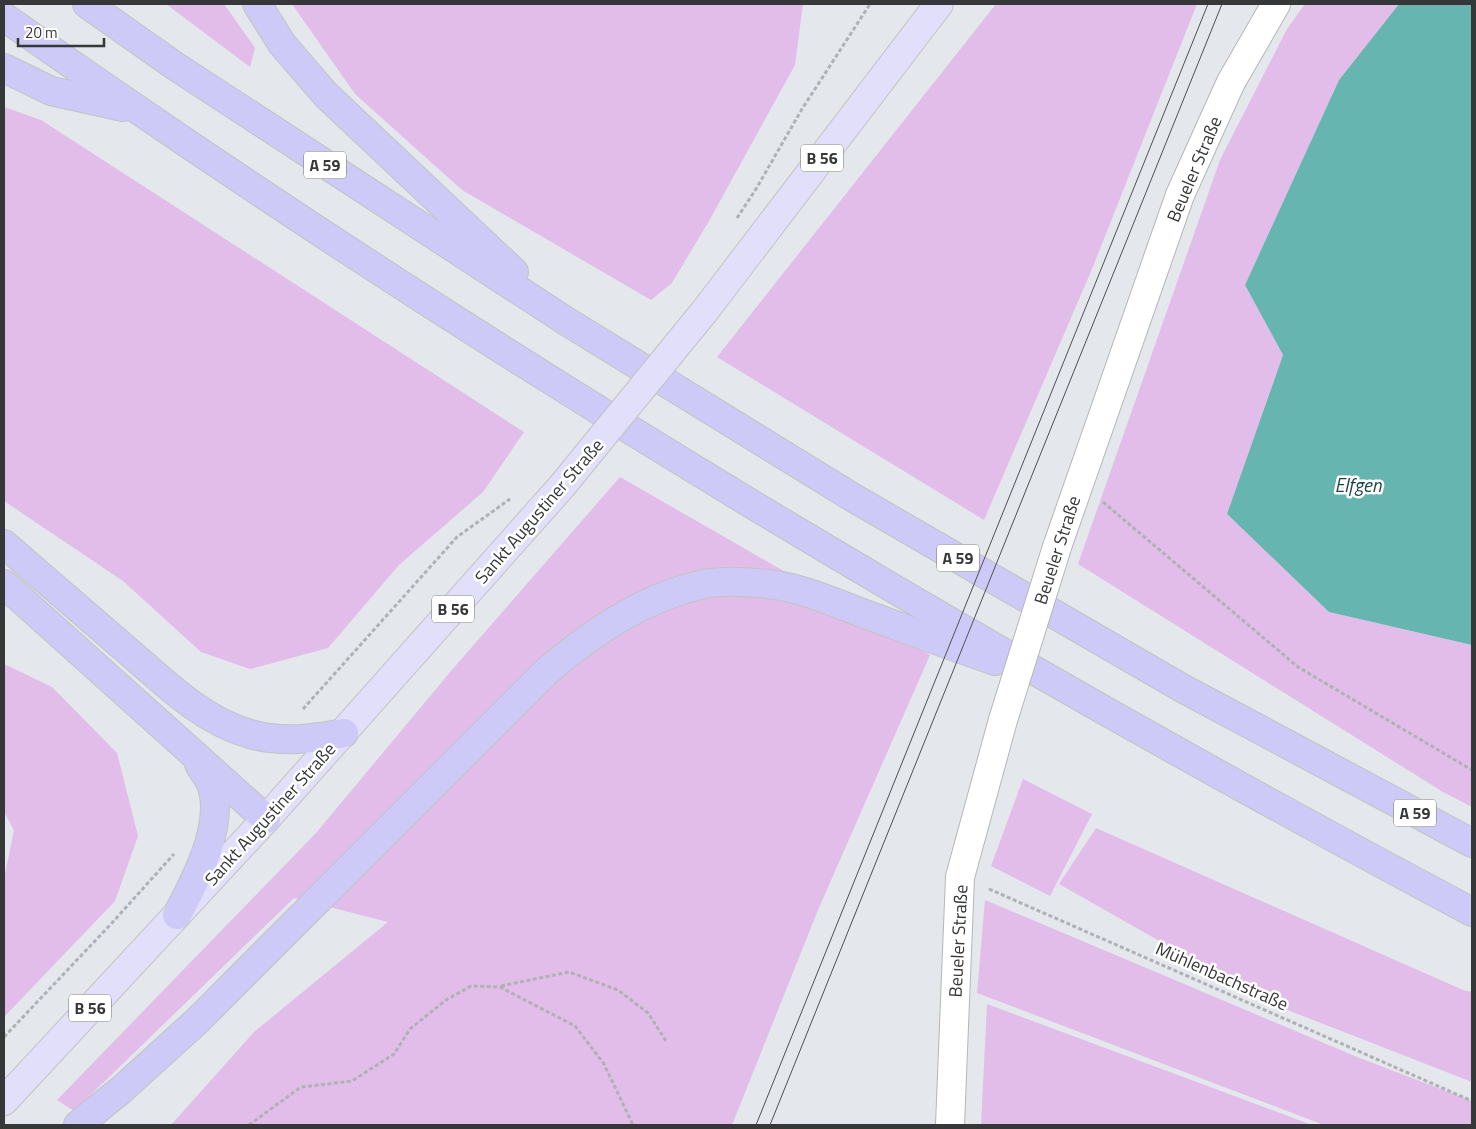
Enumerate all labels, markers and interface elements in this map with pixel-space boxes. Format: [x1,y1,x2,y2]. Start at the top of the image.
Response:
scale bar [18,15,104,47]
text: 20 m [25,21,58,44]
street label: Beueler Straße [1160,112,1228,226]
road number: B 56 [801,144,843,172]
road number: A 59 [304,152,346,178]
street label: Sankt Augustiner Straße [468,432,610,590]
water label: Elfgen [1335,470,1382,499]
street label: Beueler Straße [1027,492,1087,608]
road number: A 59 [937,544,979,572]
road number: B 56 [432,596,474,622]
street label: Sankt Augustiner Straße [198,736,342,892]
road number: A 59 [1394,800,1436,826]
street label: Beueler Straße [942,884,974,998]
street label: Mühlenbachstraße [1151,935,1293,1017]
road number: B 56 [69,994,111,1021]

